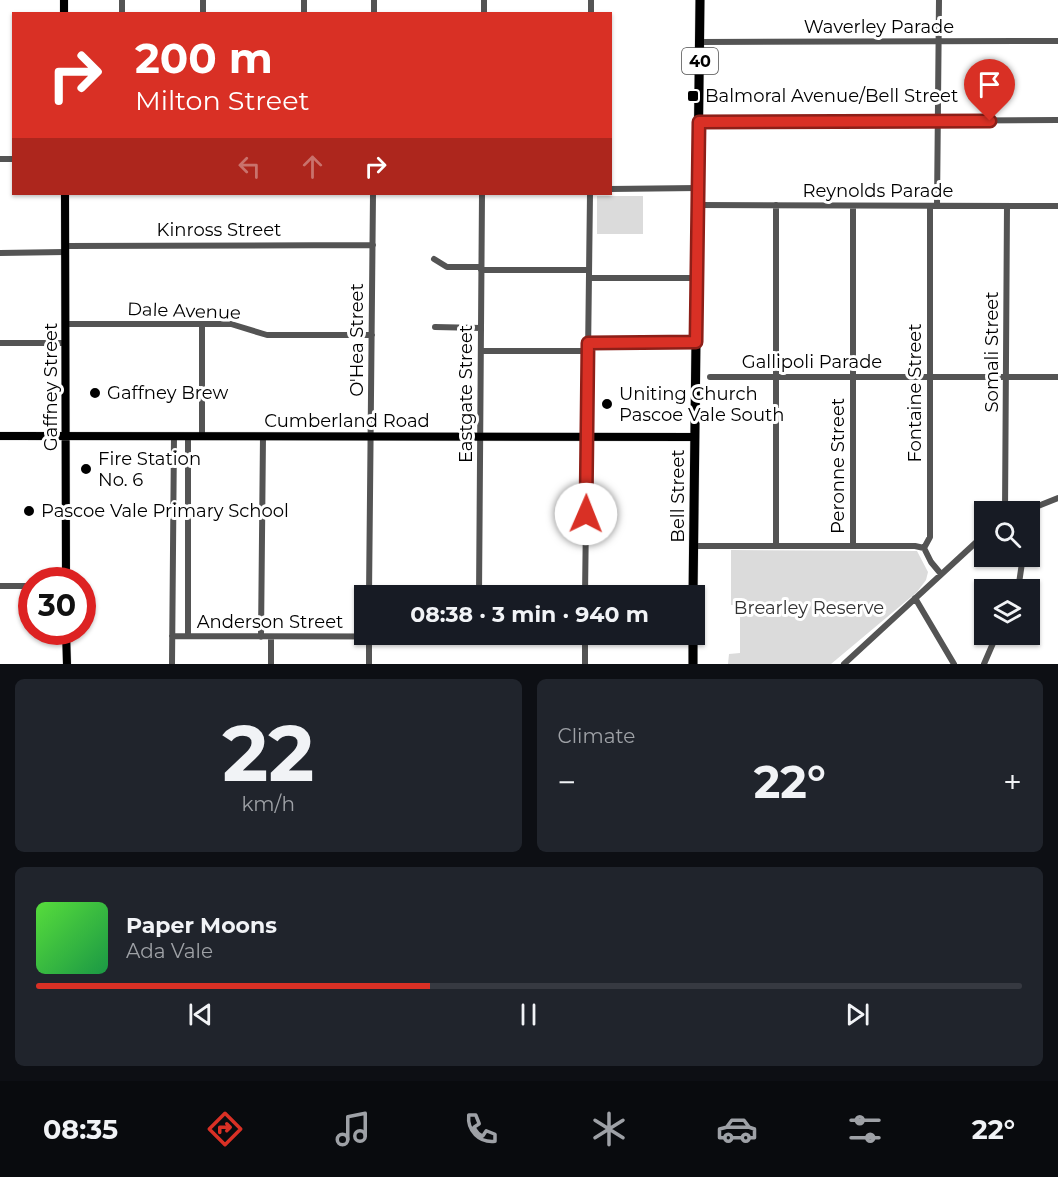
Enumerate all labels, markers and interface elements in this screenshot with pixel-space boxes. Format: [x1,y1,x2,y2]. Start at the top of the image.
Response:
street label: Waverley Parade [804,16,954,38]
text: 200 m [135,32,273,84]
icon: right [36,36,114,114]
road number: 40 [682,48,718,74]
pin [964,59,1015,121]
icon: arrive [973,68,1006,101]
text: Milton Street [135,84,309,117]
place label: Balmoral Avenue/Bell Street [705,85,958,107]
marker: Balmoral Avenue/Bell Street [686,89,700,103]
icon: left [233,150,266,183]
icon: ahead [296,150,329,183]
icon: right [359,150,392,183]
street label: Reynolds Parade [803,180,954,202]
street label: Kinross Street [157,219,281,241]
street label: O'Hea Street [346,283,368,397]
street label: Somali Street [981,292,1003,412]
street label: Dale Avenue [127,298,241,324]
street label: Gaffney Street [40,323,62,451]
street label: Fontaine Street [904,323,926,463]
street label: Eastgate Street [455,325,477,463]
street label: Gallipoli Parade [742,351,882,373]
place label: Gaffney Brew [107,382,228,404]
place label: Uniting Church Pascoe Vale South [619,383,784,426]
marker: Gaffney Brew [88,386,102,400]
marker: Uniting Church Pascoe Vale South [600,397,614,411]
street label: Peronne Street [827,398,849,534]
street label: Cumberland Road [264,410,430,432]
place label: Fire Station No. 6 [98,448,201,491]
street label: Bell Street [667,449,689,543]
marker: Fire Station No. 6 [79,462,93,476]
position arrow [554,482,618,546]
place label: Pascoe Vale Primary School [41,500,289,522]
map controls [974,501,1040,645]
button: search [974,501,1040,567]
marker: Pascoe Vale Primary School [22,504,36,518]
speed limit sign: 30 [18,567,96,645]
button: layers [974,579,1040,645]
park label: Brearley Reserve [734,597,884,619]
text: 08:38 · 3 min · 940 m [410,601,649,628]
street label: Anderson Street [197,611,343,633]
text: 22 [222,705,314,801]
text: Climate [558,724,635,748]
text: 22° [754,754,826,809]
text: − [558,762,576,802]
text: + [1003,762,1022,802]
text: km/h [242,792,295,816]
text: Paper Moons [126,912,277,939]
text: Ada Vale [126,939,213,963]
icon: previous [184,998,217,1031]
icon: pause [512,998,545,1031]
icon: next [841,998,874,1031]
icon: directions [204,1108,246,1150]
icon: music [332,1108,374,1150]
icon: phone [460,1108,502,1150]
icon: climate [588,1108,630,1150]
icon: car [716,1108,758,1150]
icon: filters [844,1108,886,1150]
text: 08:35 [43,1113,118,1146]
text: 22° [972,1113,1015,1146]

